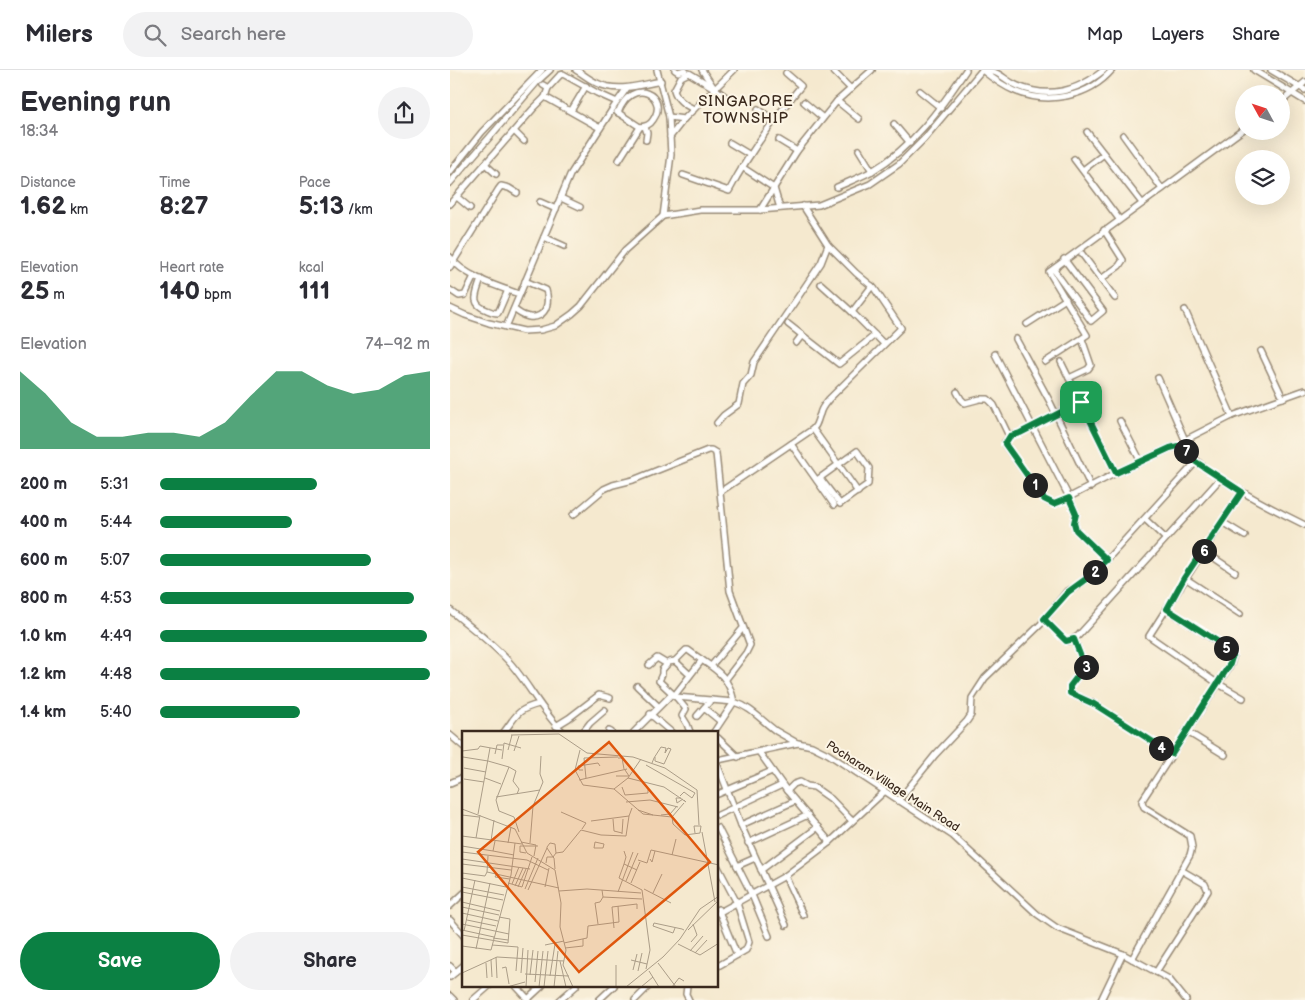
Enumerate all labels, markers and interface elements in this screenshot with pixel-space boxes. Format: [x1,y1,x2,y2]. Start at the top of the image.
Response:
search box [123,12,473,57]
text: Milers [25,20,93,49]
icon: search [141,21,169,49]
text: Search here [181,23,286,46]
text: Map [1087,24,1123,45]
text: Layers [1151,24,1204,45]
text: Share [1232,24,1280,45]
north arrow [1235,85,1290,140]
map controls [1235,85,1290,205]
text: Evening run [20,86,171,119]
button: share [378,87,430,139]
district label: SINGAPORE TOWNSHIP [698,92,794,128]
text: 18:34 [20,122,58,141]
button: layers [1235,150,1290,205]
text: Distance [20,174,76,191]
text: Time [159,174,190,191]
text: Pace [299,174,331,191]
text: 1.62 [20,191,66,222]
text: 8:27 [159,191,208,222]
text: 5:13 [299,191,344,222]
text: km [66,201,88,218]
text: /km [344,201,373,218]
text: Elevation [20,259,78,276]
text: Heart rate [159,259,224,276]
text: kcal [299,259,324,276]
text: 25 [20,276,49,307]
text: 140 [159,276,200,307]
text: 111 [299,276,330,307]
text: m [49,286,65,303]
text: bpm [200,286,232,303]
text: Elevation [20,335,87,354]
text: 74–92 m [366,335,430,354]
pin [1060,381,1102,423]
icon: arrive [1067,388,1095,416]
pin: 7 [1174,438,1198,464]
text: 7 [1183,443,1190,460]
pin: 1 [1022,472,1048,498]
text: 200 m [20,475,67,494]
text: 5:31 [100,475,128,494]
text: 1 [1033,477,1038,494]
text: 400 m [20,513,67,532]
text: 5:44 [100,513,132,532]
pin: 6 [1192,538,1216,564]
text: 6 [1200,543,1209,560]
text: 600 m [20,551,68,570]
text: 5:07 [100,551,130,570]
pin: 2 [1082,560,1108,584]
text: 2 [1091,564,1100,581]
text: 800 m [20,589,68,608]
text: 4:53 [100,589,132,608]
text: 1.0 km [20,627,67,646]
text: 4:49 [100,627,132,646]
pin: 5 [1214,636,1238,660]
text: 5 [1222,640,1231,657]
pin: 3 [1074,654,1098,680]
text: 3 [1082,659,1091,676]
text: 1.2 km [20,665,66,684]
text: 4:48 [100,665,132,684]
text: 1.4 km [20,703,66,722]
text: 5:40 [100,703,132,722]
inset map [462,731,719,988]
pin: 4 [1148,736,1174,760]
street label: Pocharam Village Main Road [823,738,962,835]
text: 4 [1157,740,1166,757]
button: Save [20,932,220,990]
button: Share [230,932,430,990]

